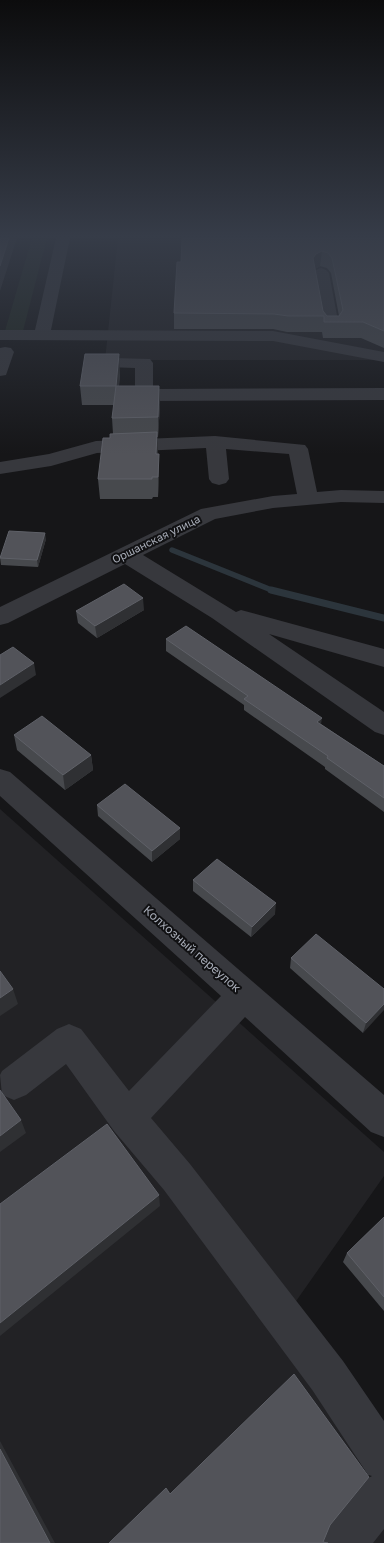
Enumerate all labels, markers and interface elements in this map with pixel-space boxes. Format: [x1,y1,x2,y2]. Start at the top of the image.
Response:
street label: Оршанская улица [110,512,202,566]
street label: Колхозный переулок [140,902,244,995]

